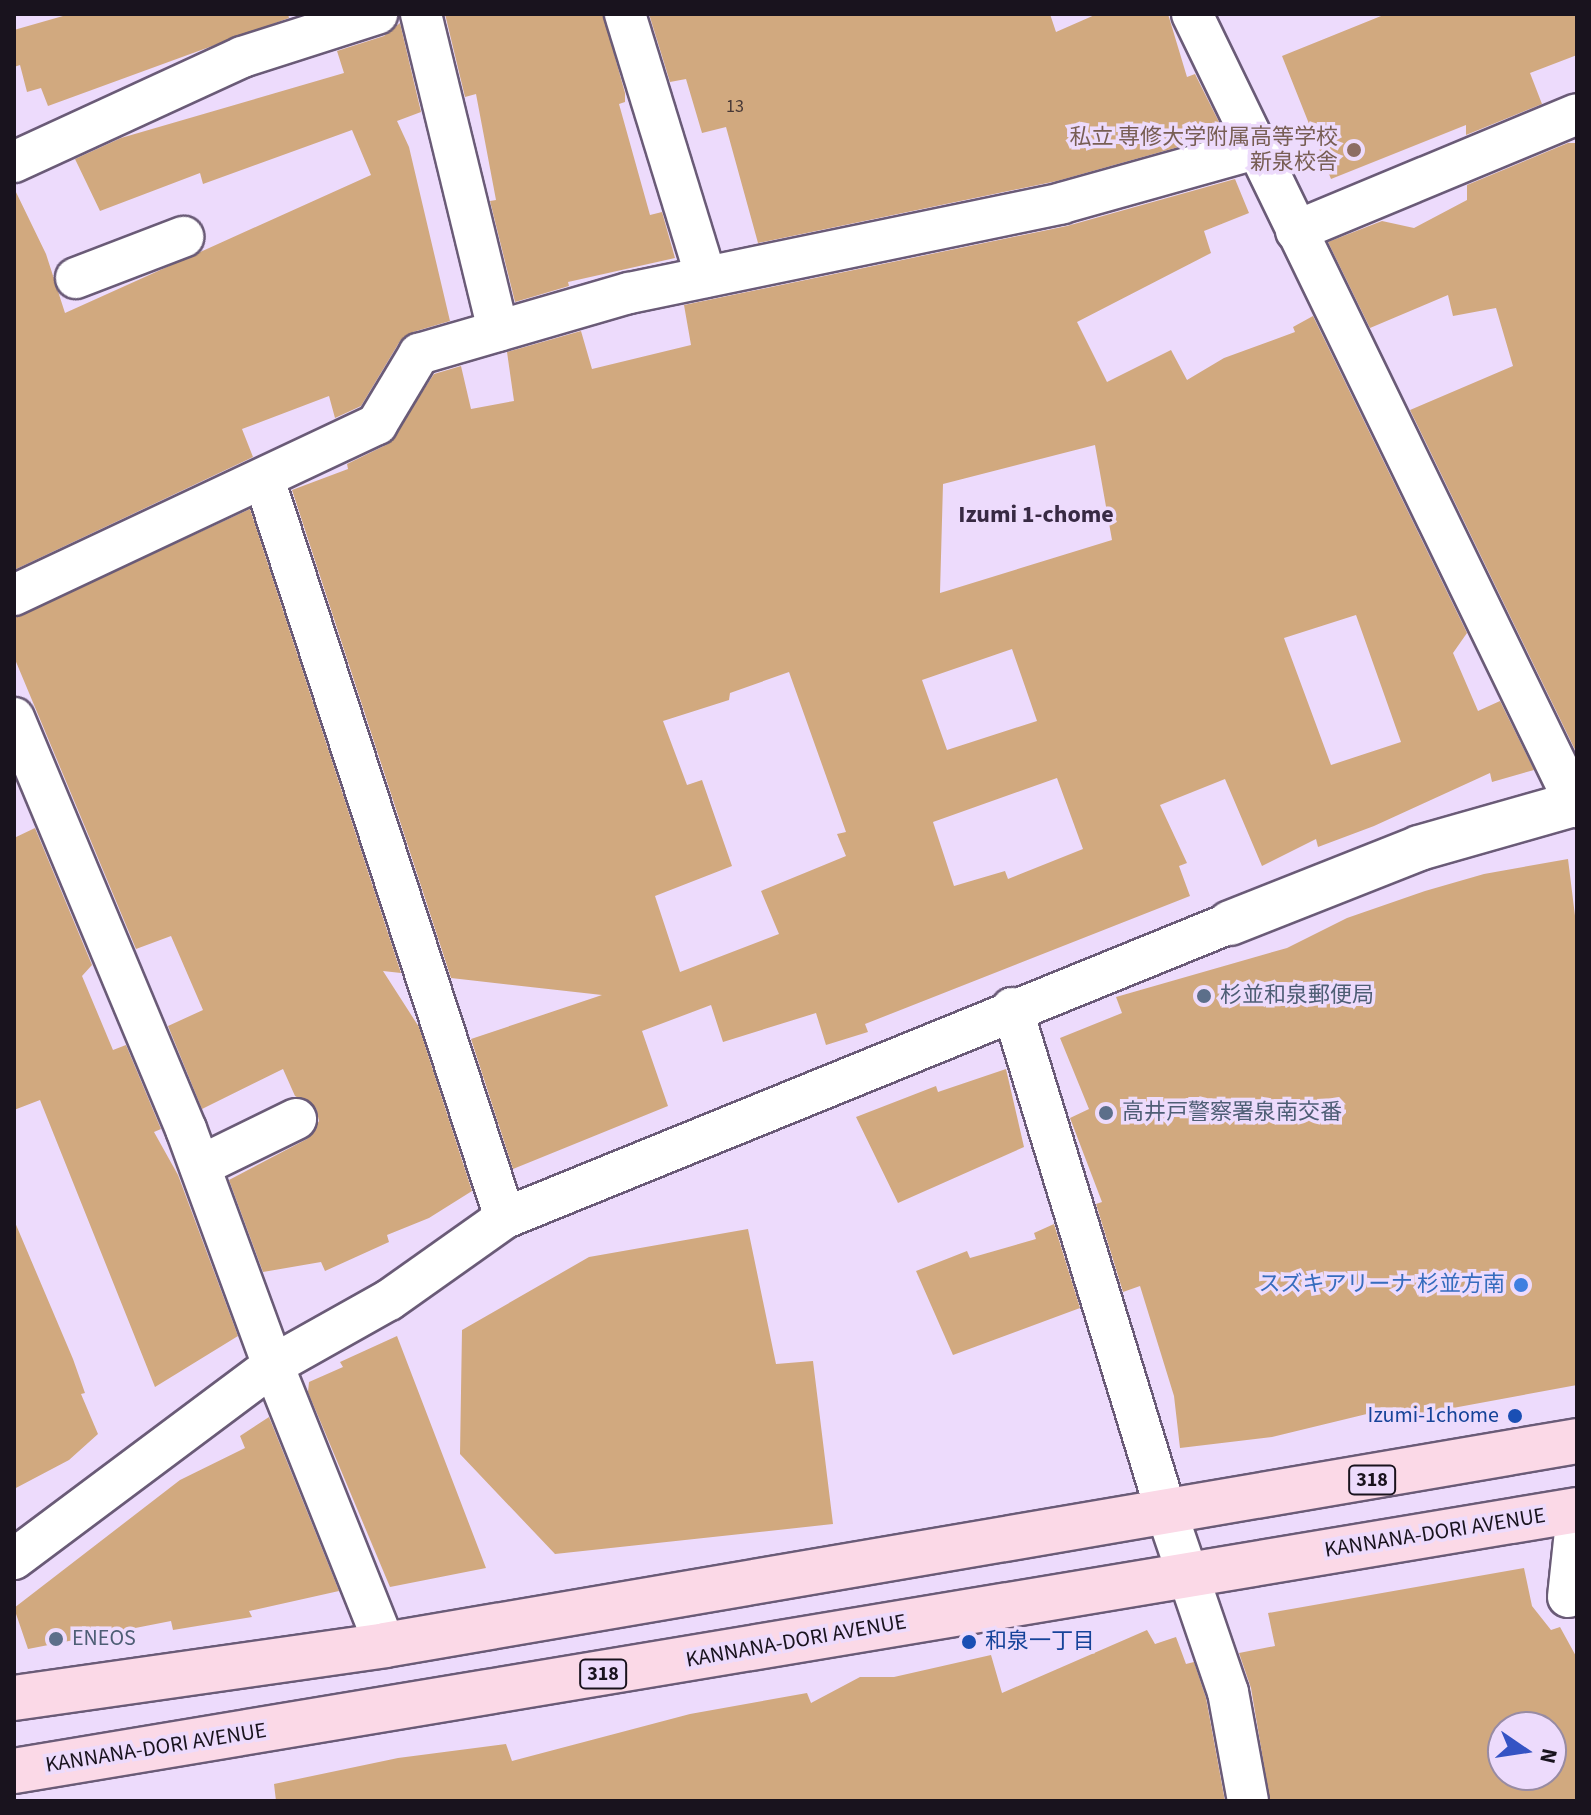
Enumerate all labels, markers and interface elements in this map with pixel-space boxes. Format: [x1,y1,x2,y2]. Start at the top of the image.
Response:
house number: 13 [726,96,744,118]
place label: 私立 専修大学附属高等学校 新泉校舎 [1070,124,1338,176]
marker: 私立 専修大学附属高等学校 新泉校舎 [1345,141,1363,159]
district label: Izumi 1-chome [958,501,1114,529]
place label: 杉並和泉郵便局 [1220,983,1374,1009]
marker: 杉並和泉郵便局 [1195,987,1213,1005]
place label: 高井戸警察署泉南交番 [1122,1100,1342,1126]
marker: 高井戸警察署泉南交番 [1097,1104,1115,1122]
place label: スズキアリーナ 杉並方南 [1259,1272,1505,1298]
marker: スズキアリーナ 杉並方南 [1512,1276,1530,1294]
place label: Izumi-1chome [1368,1403,1499,1429]
marker: Izumi-1chome [1506,1407,1524,1425]
road number: 318 [1348,1464,1396,1496]
street label: KANNANA-DORI AVENUE [1323,1502,1547,1564]
street label: KANNANA-DORI AVENUE [684,1609,908,1673]
place label: ENEOS [72,1626,136,1652]
place label: 和泉一丁目 [985,1629,1095,1655]
marker: ENEOS [47,1630,65,1648]
marker: 和泉一丁目 [960,1633,978,1651]
road number: 318 [579,1658,627,1690]
north arrow [1487,1711,1567,1791]
street label: KANNANA-DORI AVENUE [44,1717,268,1779]
text: N [1531,1745,1566,1767]

